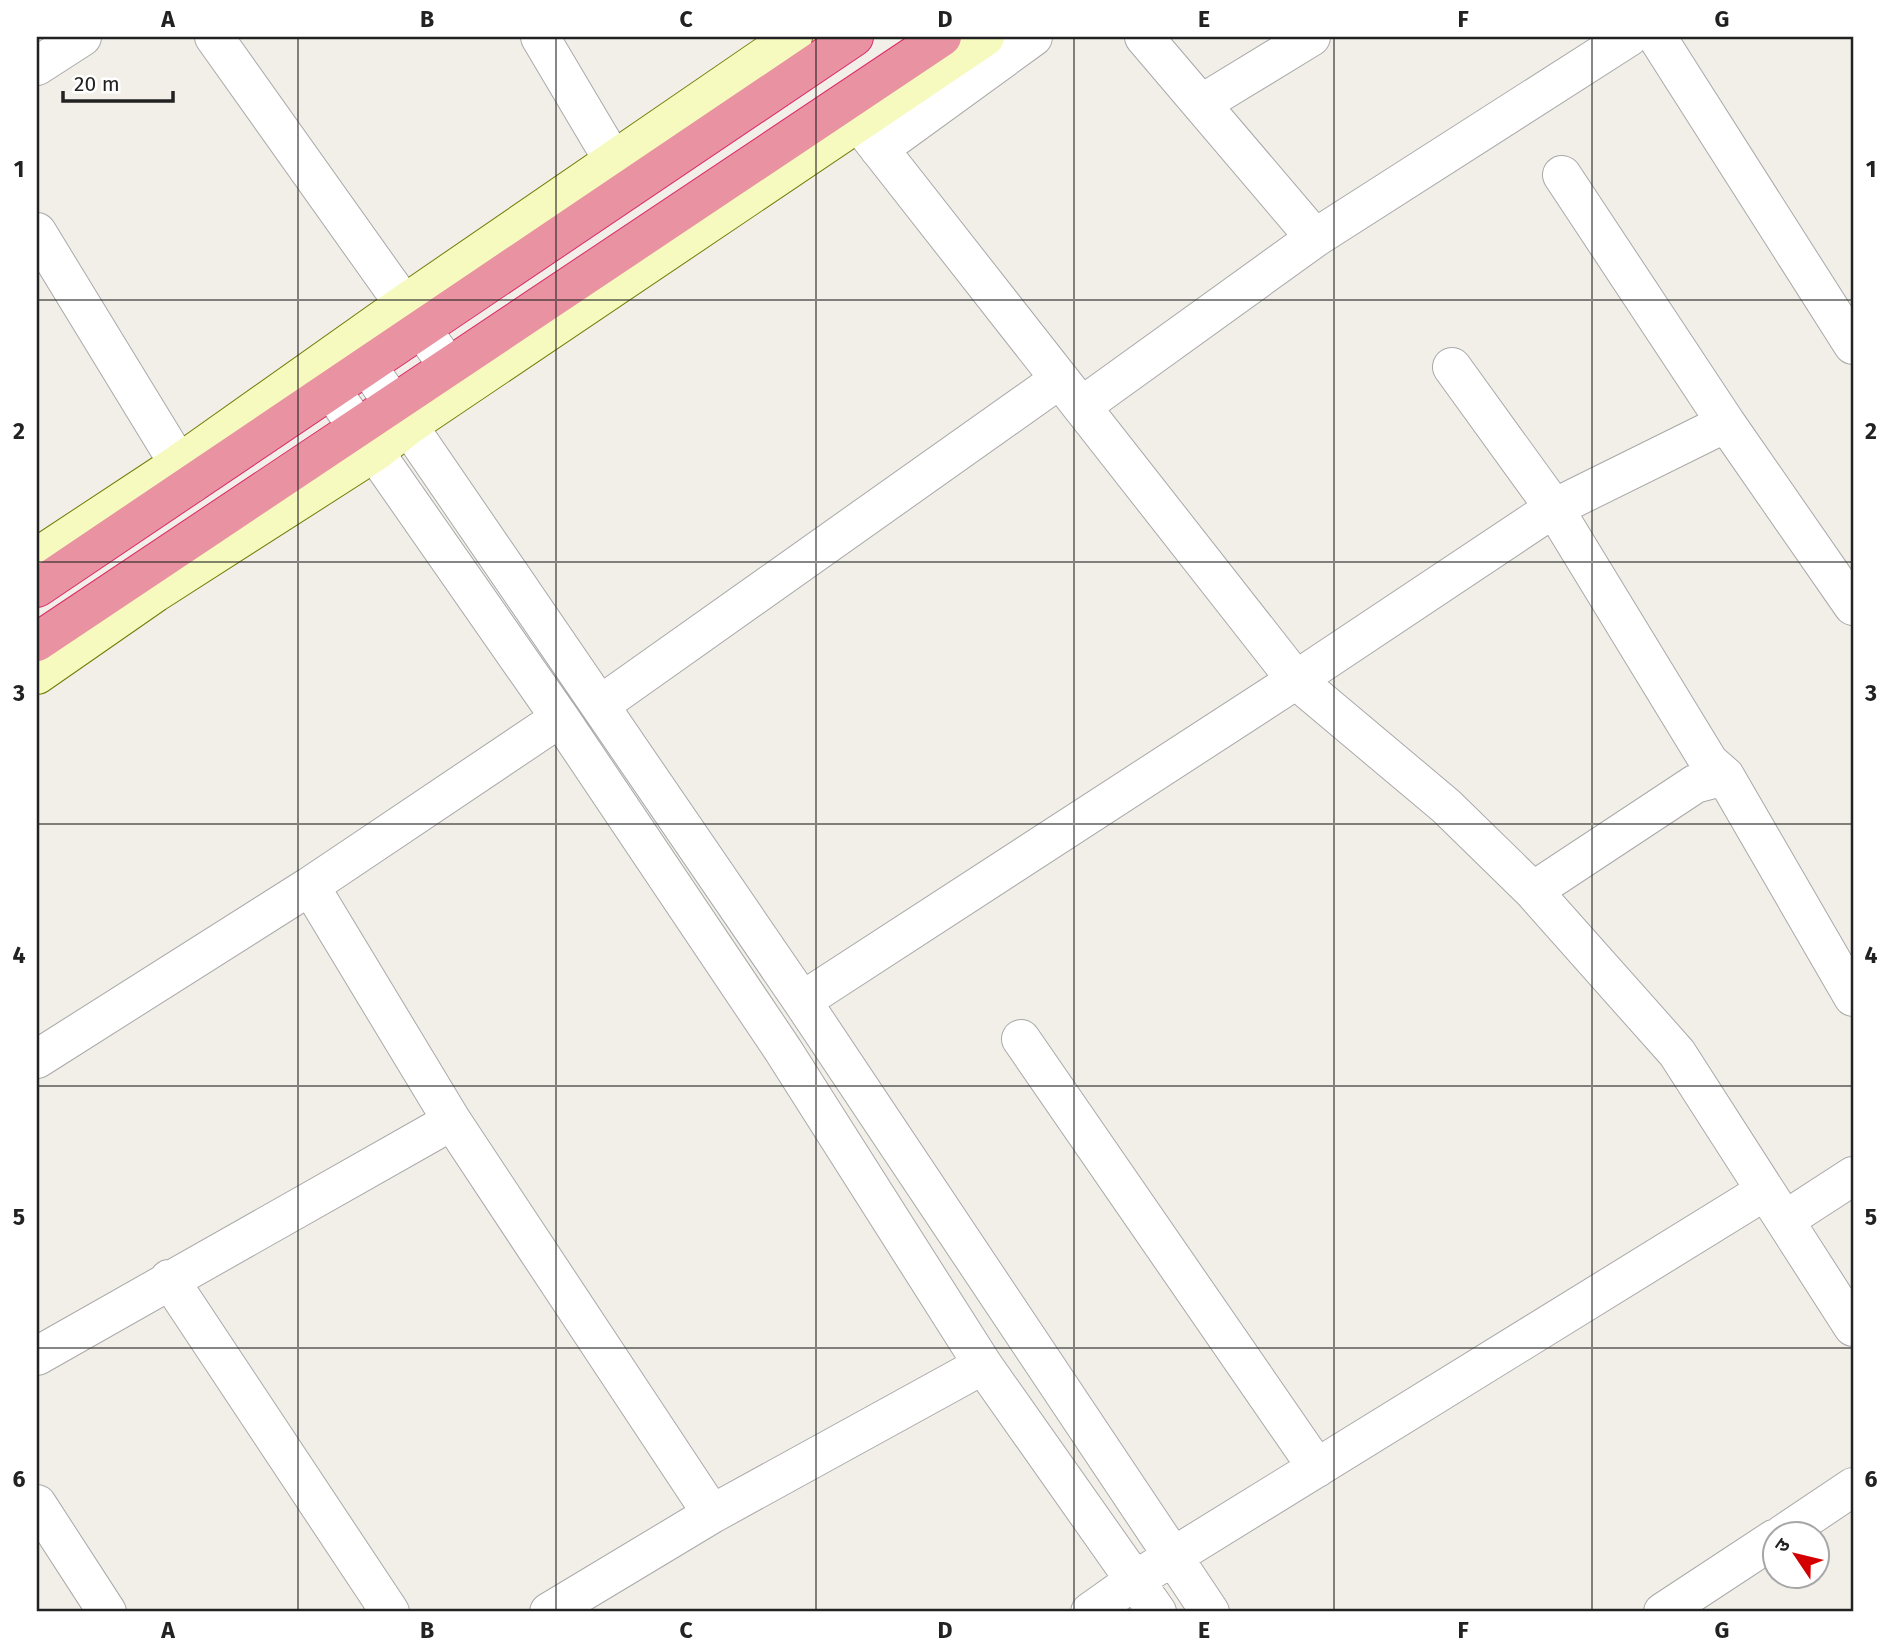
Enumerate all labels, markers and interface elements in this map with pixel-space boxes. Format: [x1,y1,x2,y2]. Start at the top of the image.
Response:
text: A [160,5,175,33]
text: B [420,5,434,33]
text: C [679,5,693,33]
text: D [938,5,953,33]
text: E [1198,5,1210,33]
text: F [1457,5,1469,33]
text: G [1715,5,1729,33]
scale bar [63,60,173,104]
text: 20 m [74,71,120,97]
text: 1 [14,155,24,183]
text: 1 [1866,155,1876,183]
text: 2 [13,417,25,445]
text: 2 [1865,417,1877,445]
text: 3 [12,679,25,707]
text: 3 [1864,679,1877,707]
text: 4 [13,941,26,969]
text: 4 [1865,941,1878,969]
text: 5 [13,1203,25,1231]
text: 5 [1865,1203,1877,1231]
text: 6 [13,1465,26,1493]
text: 6 [1865,1465,1878,1493]
north arrow [1760,1520,1830,1590]
text: उ [1770,1534,1796,1557]
text: A [160,1616,175,1644]
text: B [420,1616,434,1644]
text: C [679,1616,693,1644]
text: D [938,1616,953,1644]
text: E [1198,1616,1210,1644]
text: F [1457,1616,1469,1644]
text: G [1715,1616,1729,1644]

